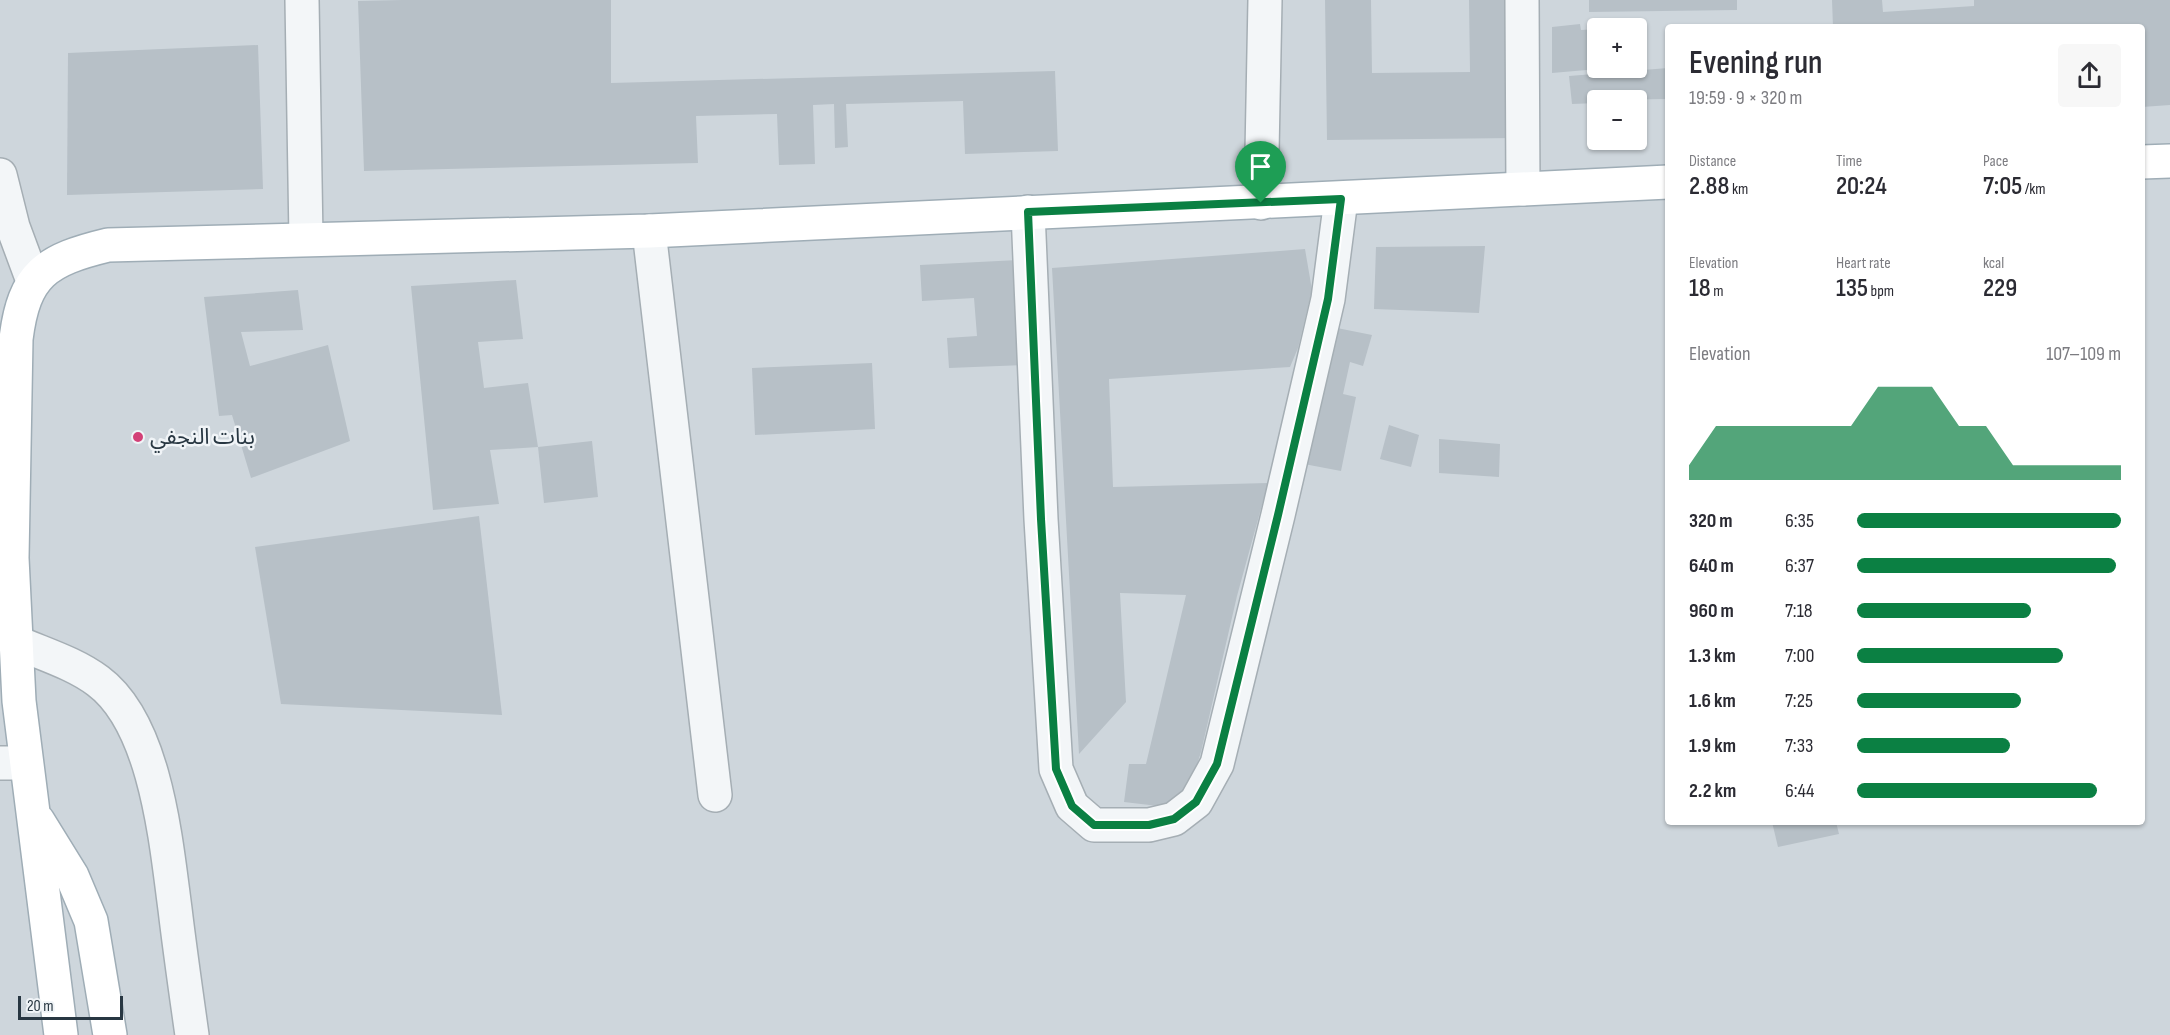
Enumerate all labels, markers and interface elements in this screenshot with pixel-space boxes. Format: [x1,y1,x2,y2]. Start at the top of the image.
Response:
map controls [1587,18,1647,150]
button: + [1587,18,1647,78]
text: Evening run [1689,43,1823,83]
button: share [2058,44,2121,107]
text: 19:59 · 9 × 320 m [1689,86,1802,110]
button: − [1587,90,1647,150]
pin [1235,141,1286,203]
icon: arrive [1244,150,1277,183]
text: Distance [1689,152,1736,171]
text: Time [1836,152,1862,171]
text: Pace [1983,152,2008,171]
text: 2.88 [1689,171,1729,202]
text: 20:24 [1836,171,1887,202]
text: 7:05 [1983,171,2022,202]
text: km [1729,180,1748,199]
text: /km [2022,180,2046,199]
text: Elevation [1689,254,1738,273]
text: Heart rate [1836,254,1891,273]
text: kcal [1983,254,2004,273]
text: 18 [1689,273,1711,304]
text: 135 [1836,273,1868,304]
text: 229 [1983,273,2017,304]
text: m [1711,282,1723,301]
text: bpm [1868,282,1894,301]
text: Elevation [1689,342,1751,366]
text: 107–109 m [2046,342,2121,366]
place label: بنات النجفي [150,424,255,453]
marker: بنات النجفي [131,430,145,444]
text: 320 m [1689,509,1733,533]
text: 6:35 [1785,509,1814,533]
text: 640 m [1689,554,1734,578]
text: 6:37 [1785,554,1814,578]
text: 960 m [1689,599,1734,623]
text: 7:18 [1785,599,1812,623]
text: 1.3 km [1689,644,1736,668]
text: 7:00 [1785,644,1814,668]
text: 1.6 km [1689,689,1736,713]
text: 7:25 [1785,689,1813,713]
text: 1.9 km [1689,734,1736,758]
text: 7:33 [1785,734,1813,758]
text: 2.2 km [1689,779,1736,803]
text: 6:44 [1785,779,1814,803]
scale bar [18,993,123,1020]
text: 20 m [27,997,54,1016]

